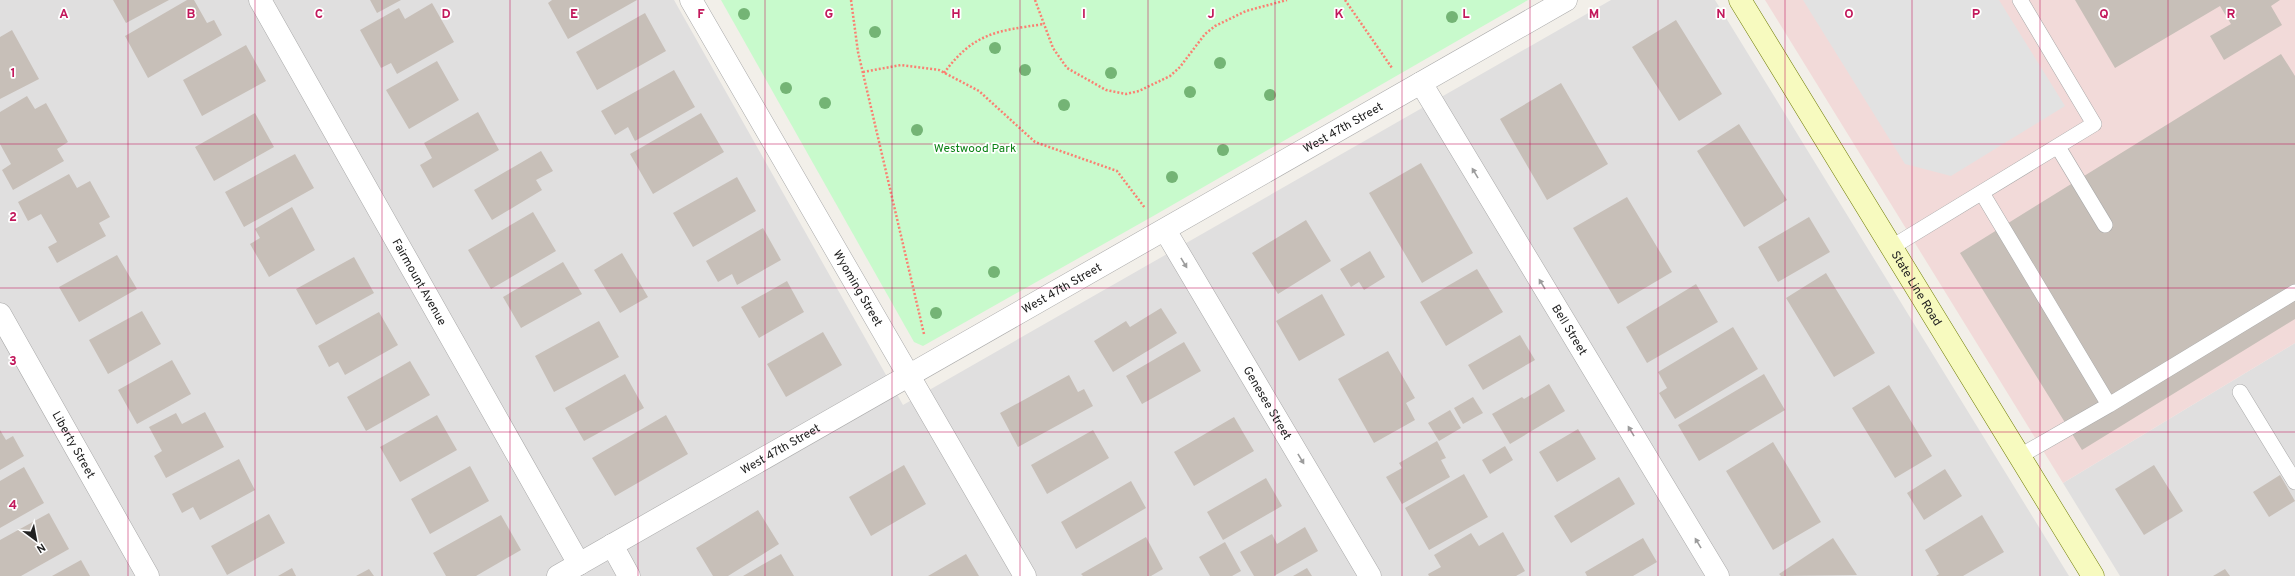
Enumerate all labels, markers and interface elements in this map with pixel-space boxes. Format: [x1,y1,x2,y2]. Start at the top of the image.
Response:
text: A [59,7,69,23]
text: B [187,7,196,23]
text: C [315,7,323,23]
text: D [441,7,451,23]
text: E [570,7,578,23]
text: F [697,7,705,23]
text: G [825,7,834,23]
text: H [951,7,961,23]
text: I [1082,7,1086,23]
text: J [1207,7,1215,23]
text: K [1334,7,1344,23]
text: L [1462,7,1470,23]
text: M [1589,7,1599,23]
text: N [1716,7,1726,23]
text: O [1844,7,1854,23]
text: P [1972,7,1981,23]
text: Q [2099,7,2109,23]
text: R [2227,7,2236,23]
text: 1 [10,66,16,82]
street label: West 47th Street [1301,99,1386,157]
park label: Westwood Park [934,141,1016,157]
one-way arrow [1471,167,1478,179]
text: 2 [9,210,17,226]
street label: Fairmount Avenue [388,236,450,329]
street label: Wyoming Street [829,247,886,330]
street label: State Line Road [1887,248,1945,329]
one-way arrow [1181,257,1188,269]
street label: West 47th Street [1019,260,1105,318]
one-way arrow [1538,278,1545,290]
street label: Bell Street [1547,302,1590,359]
text: 3 [9,354,17,370]
street label: Genesee Street [1239,364,1295,443]
street label: Liberty Street [48,409,98,482]
street label: West 47th Street [738,421,824,479]
one-way arrow [1627,425,1634,437]
one-way arrow [1297,453,1304,465]
text: 4 [9,498,17,514]
north arrow [16,520,56,560]
one-way arrow [1694,537,1701,549]
text: N [34,540,48,556]

